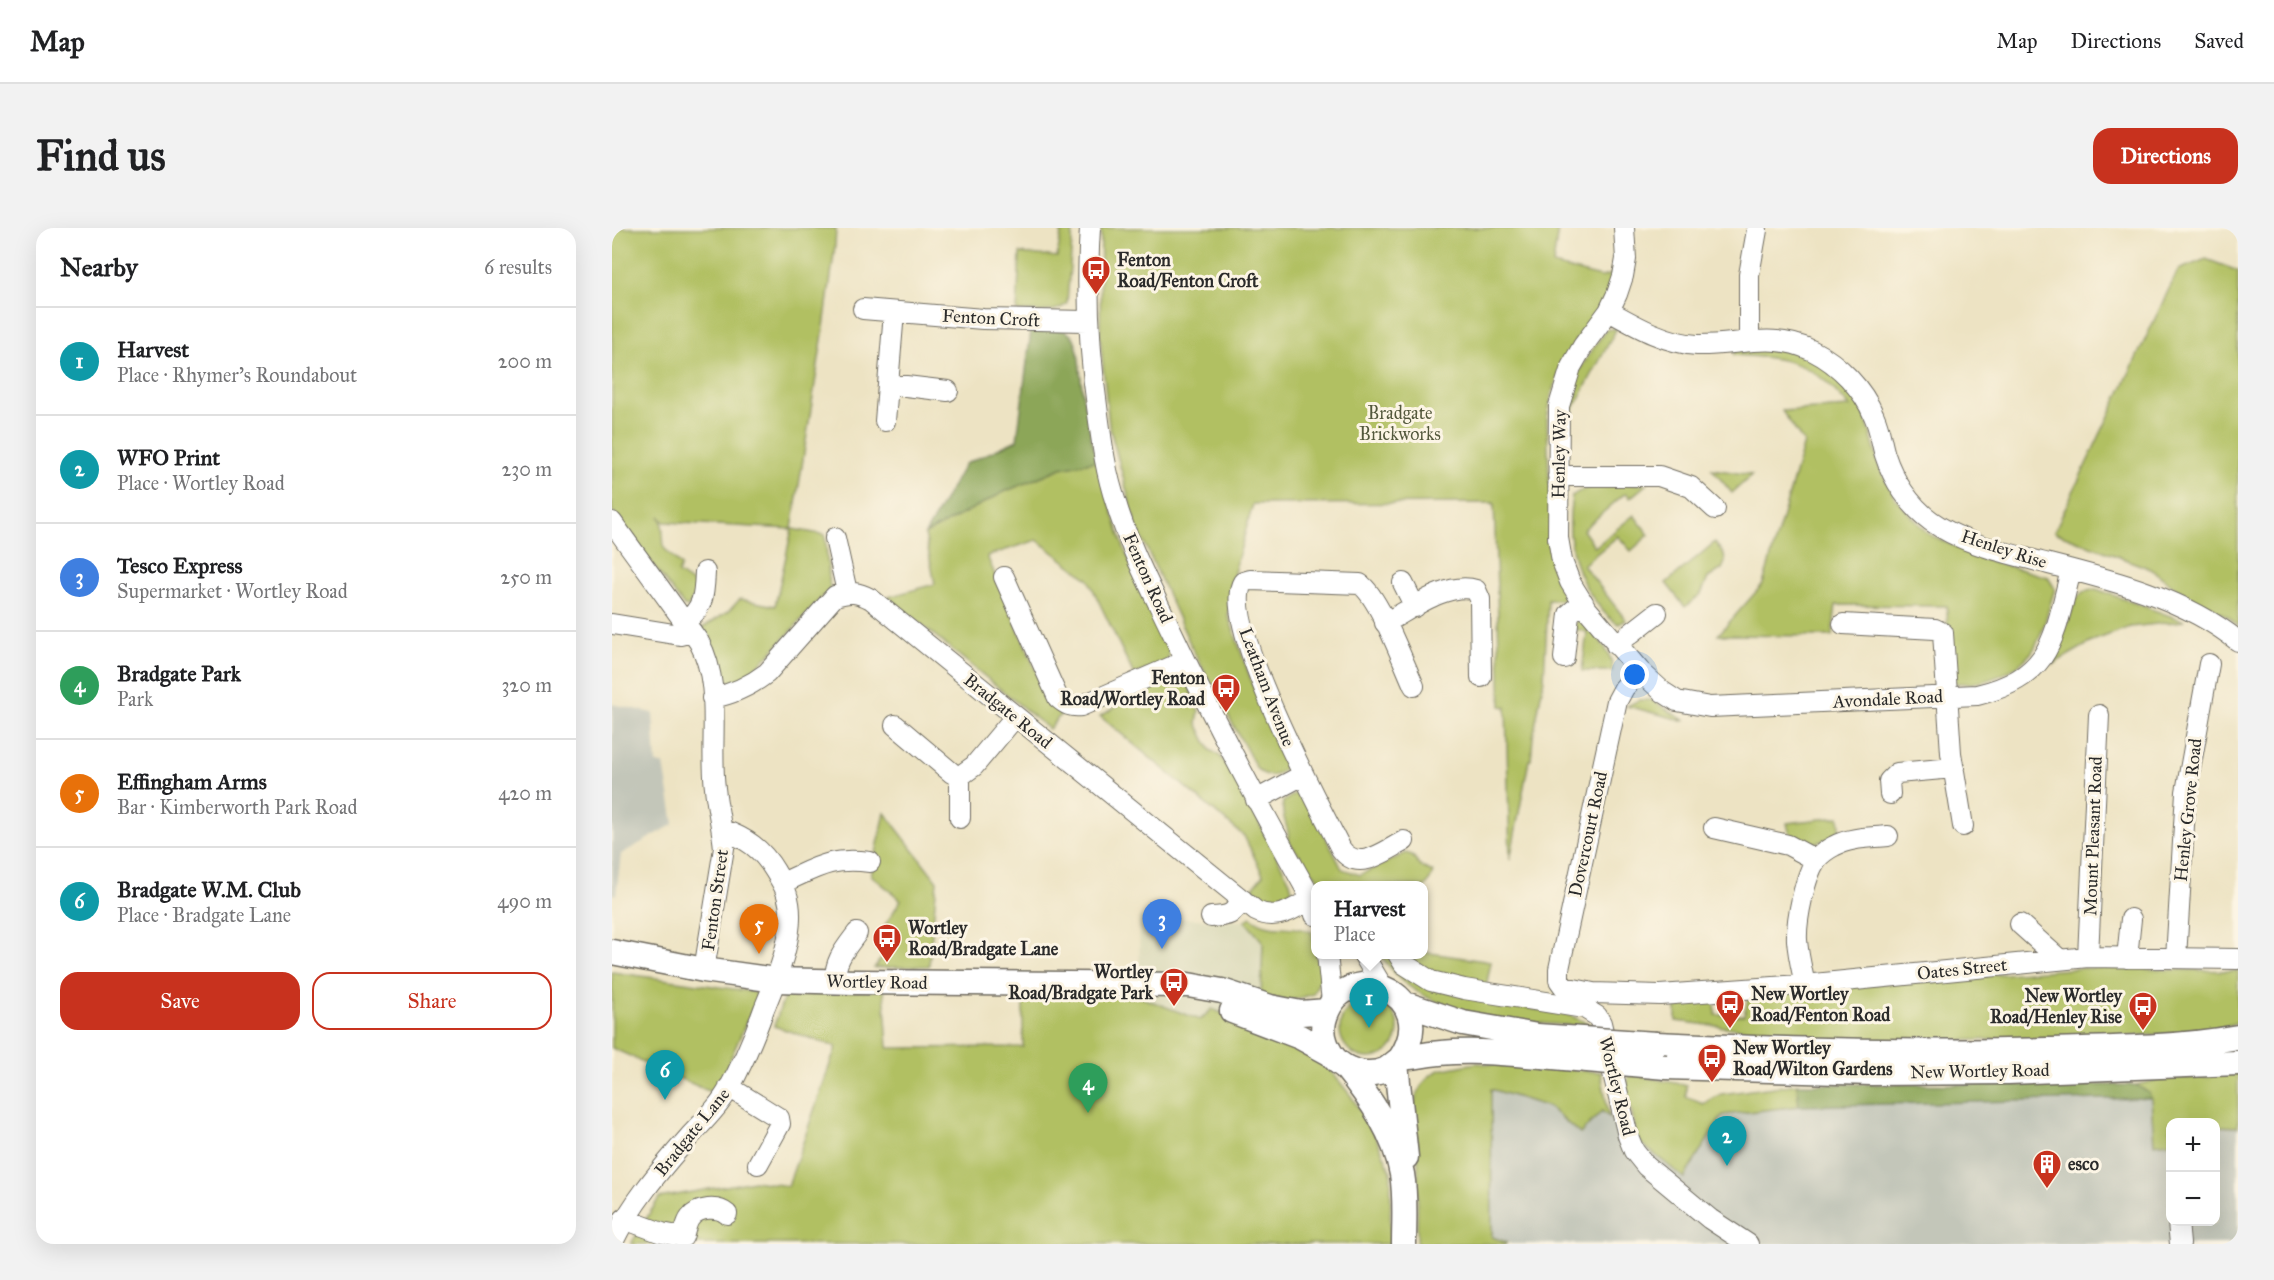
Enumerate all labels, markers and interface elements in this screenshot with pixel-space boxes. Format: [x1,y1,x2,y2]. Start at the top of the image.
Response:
text: Map [30,24,85,59]
text: Map [1997,28,2038,54]
text: Directions [2071,28,2161,54]
text: Saved [2194,28,2244,54]
button: Directions [2093,128,2238,184]
text: Find us [36,130,166,182]
place label: Fenton Road/Fenton Croft [1117,249,1259,292]
text: Nearby [60,251,138,283]
bus stop icon: Fenton Road/Fenton Croft [1080,254,1112,296]
text: 6 results [484,255,552,279]
street label: Fenton Croft [941,304,1041,332]
text: Harvest [117,336,189,363]
text: 1 [76,349,83,373]
text: 200 m [498,349,552,373]
text: Place · Rhymer's Roundabout [117,363,357,387]
park label: Bradgate Brickworks [1359,402,1441,445]
street label: Henley Way [1547,409,1571,499]
text: WFO Print [117,444,220,471]
text: 2 [75,457,84,481]
text: 230 m [501,457,552,481]
text: Place · Wortley Road [117,471,285,495]
street label: Henley Rise [1958,525,2050,573]
street label: Fenton Road [1118,530,1178,626]
text: Tesco Express [117,552,243,579]
text: 3 [76,565,84,589]
text: 250 m [500,565,552,589]
text: Supermarket · Wortley Road [117,579,348,603]
street label: Leatham Avenue [1234,625,1300,749]
text: Bradgate Park [117,660,241,687]
your location [1620,660,1649,689]
place label: Fenton Road/Wortley Road [1060,667,1206,711]
street label: Bradgate Road [959,669,1057,754]
bus stop icon: Fenton Road/Wortley Road [1210,672,1242,714]
text: 4 [74,673,85,697]
text: 320 m [501,673,552,697]
street label: Avondale Road [1831,685,1944,713]
text: Park [117,687,153,711]
street label: Henley Grove Road [2170,737,2206,883]
street label: Mount Pleasant Road [2079,756,2107,916]
text: Effingham Arms [117,768,267,795]
street label: Dovercourt Road [1564,769,1612,899]
text: 5 [75,781,84,805]
text: 420 m [498,781,552,805]
text: Bar · Kimberworth Park Road [117,795,357,819]
street label: Fenton Street [697,847,733,952]
text: Bradgate W.M. Club [117,876,301,903]
popup [1311,881,1428,959]
text: 6 [74,889,85,913]
text: 490 m [497,889,552,913]
text: Harvest [1333,895,1406,922]
pin: 3 [1142,900,1182,949]
text: Place · Bradgate Lane [117,903,291,927]
pin: 5 [740,904,778,954]
place label: Wortley Road/Bradgate Lane [908,917,1059,961]
bus stop icon: Wortley Road/Bradgate Lane [871,922,903,964]
text: Place [1333,922,1376,946]
street label: Oates Street [1916,953,2009,985]
place label: Wortley Road/Bradgate Park [1008,961,1155,1005]
bus stop icon: Wortley Road/Bradgate Park [1158,966,1190,1008]
street label: Wortley Road [826,970,928,994]
button: Save [60,972,300,1030]
button: Share [312,972,552,1030]
pin: 1 [1350,978,1389,1028]
place label: New Wortley Road/Fenton Road [1751,983,1891,1026]
place label: New Wortley Road/Henley Rise [1990,985,2124,1029]
bus stop icon: New Wortley Road/Fenton Road [1714,988,1746,1030]
bus stop icon: New Wortley Road/Henley Rise [2127,990,2159,1032]
street label: Wortley Road [1594,1034,1640,1138]
place label: New Wortley Road/Wilton Gardens [1733,1037,1893,1080]
bus stop icon: New Wortley Road/Wilton Gardens [1696,1042,1728,1084]
pin: 6 [646,1050,684,1100]
street label: New Wortley Road [1910,1059,2050,1083]
pin: 4 [1068,1064,1108,1113]
street label: Bradgate Lane [650,1083,735,1181]
pin: 2 [1708,1116,1746,1166]
map controls [2166,1118,2220,1226]
button: + [2166,1118,2220,1172]
building icon: esco [2031,1148,2063,1190]
place label: esco [2068,1153,2099,1175]
button: − [2166,1172,2220,1226]

